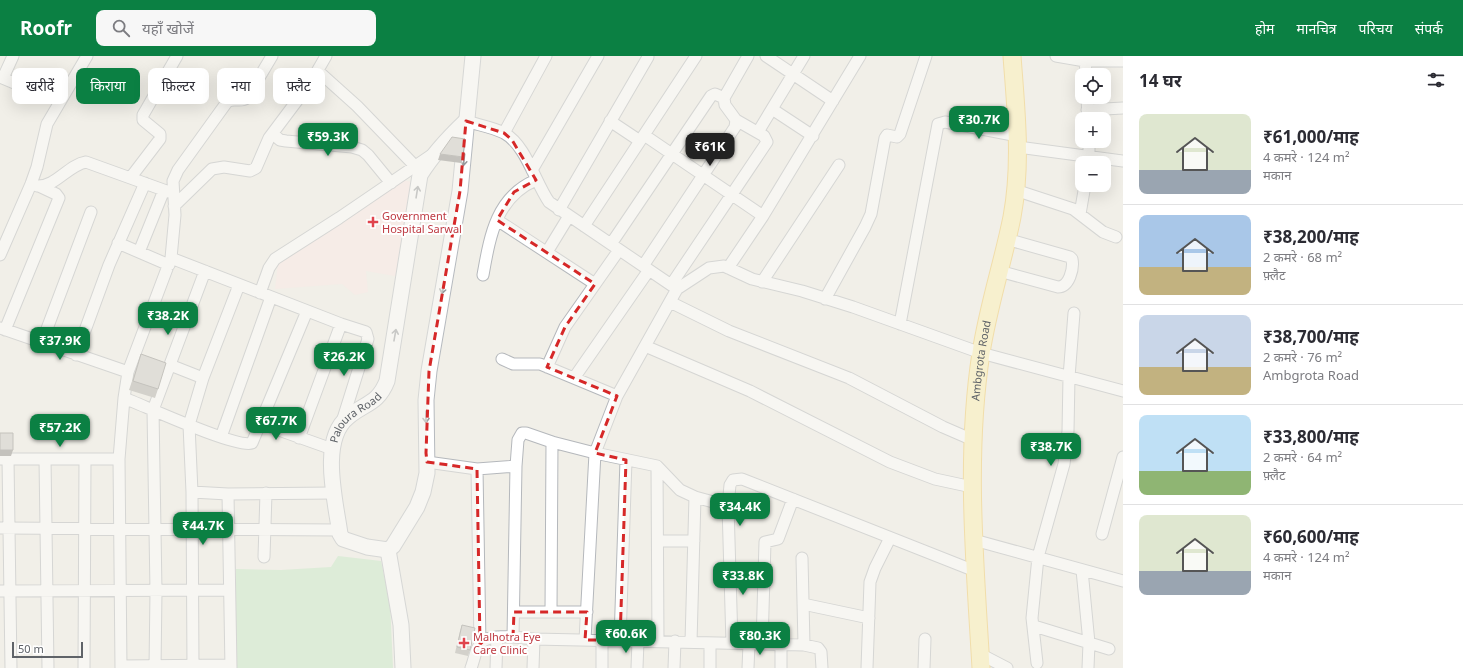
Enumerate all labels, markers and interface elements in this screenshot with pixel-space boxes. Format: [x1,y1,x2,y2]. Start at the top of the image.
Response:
search box [96,10,376,46]
text: Roofr [20,15,72,41]
icon: search [110,17,132,39]
text: यहाँ खोजें [142,18,194,38]
text: होम [1255,19,1274,38]
text: मानचित्र [1296,19,1337,38]
text: परिचय [1359,19,1393,38]
text: संपर्क [1415,19,1443,38]
chip: खरीदें [12,68,68,104]
chip: किराया [76,68,140,104]
chip: फ़िल्टर [148,68,209,104]
chip: नया [217,68,265,104]
chip: फ़्लैट [273,68,325,104]
map controls [1075,68,1111,192]
button: locate [1075,68,1111,104]
text: 14 घर [1139,69,1181,92]
icon: filters [1425,69,1447,91]
pin: ₹30.7K [946,106,1012,140]
text: ₹30.7K [958,110,1000,128]
button: + [1075,112,1111,148]
pin: ₹59.3K [295,123,361,157]
text: ₹61,000/माह [1263,125,1359,148]
text: ₹59.3K [307,127,349,145]
icon: home [1171,130,1219,178]
pin: ₹61K [686,133,734,167]
text: ₹61K [695,137,725,155]
text: 4 कमरे · 124 m² [1263,148,1350,166]
one-way arrow [460,153,468,166]
button: − [1075,156,1111,192]
text: मकान [1263,166,1291,184]
one-way arrow [413,186,421,199]
place label: Government Hospital Sarwal [382,208,462,236]
marker: Government Hospital Sarwal [367,216,379,228]
text: ₹38,200/माह [1263,225,1359,248]
icon: home [1171,231,1219,279]
text: 2 कमरे · 68 m² [1263,248,1342,266]
text: फ़्लैट [1263,266,1286,284]
one-way arrow [439,281,447,294]
pin: ₹38.2K [135,302,201,336]
text: ₹38.2K [147,306,189,324]
street label: Ambgrota Road [967,319,994,402]
text: ₹38,700/माह [1263,325,1359,348]
pin: ₹37.9K [27,327,93,361]
one-way arrow [391,329,399,342]
text: ₹37.9K [39,331,81,349]
icon: home [1171,331,1219,379]
pin: ₹26.2K [311,343,377,377]
text: ₹26.2K [323,347,365,365]
text: 2 कमरे · 76 m² [1263,348,1342,366]
text: Ambgrota Road [1263,366,1359,384]
street label: Paloura Road [326,389,385,444]
pin: ₹67.7K [243,407,309,441]
one-way arrow [422,410,430,423]
text: ₹67.7K [255,411,297,429]
pin: ₹57.2K [27,414,93,448]
text: ₹57.2K [39,418,81,436]
text: ₹33,800/माह [1263,425,1359,448]
icon: home [1171,431,1219,479]
pin: ₹38.7K [1018,433,1084,467]
text: ₹38.7K [1030,437,1072,455]
text: 2 कमरे · 64 m² [1263,448,1342,466]
text: फ़्लैट [1263,466,1286,484]
pin: ₹34.4K [707,493,773,527]
text: ₹34.4K [719,497,761,515]
pin: ₹44.7K [170,512,236,546]
text: ₹44.7K [182,516,224,534]
text: ₹60,600/माह [1263,525,1359,548]
icon: home [1171,531,1219,579]
text: 4 कमरे · 124 m² [1263,548,1350,566]
pin: ₹33.8K [710,562,776,596]
text: ₹33.8K [722,566,764,584]
text: मकान [1263,566,1291,584]
pin: ₹60.6K [593,620,659,654]
pin: ₹80.3K [727,622,793,656]
text: ₹60.6K [605,624,647,642]
text: ₹80.3K [739,626,781,644]
place label: Malhotra Eye Care Clinic [473,629,541,657]
marker: Malhotra Eye Care Clinic [458,637,470,649]
scale bar [12,640,83,659]
text: 50 m [18,641,44,656]

